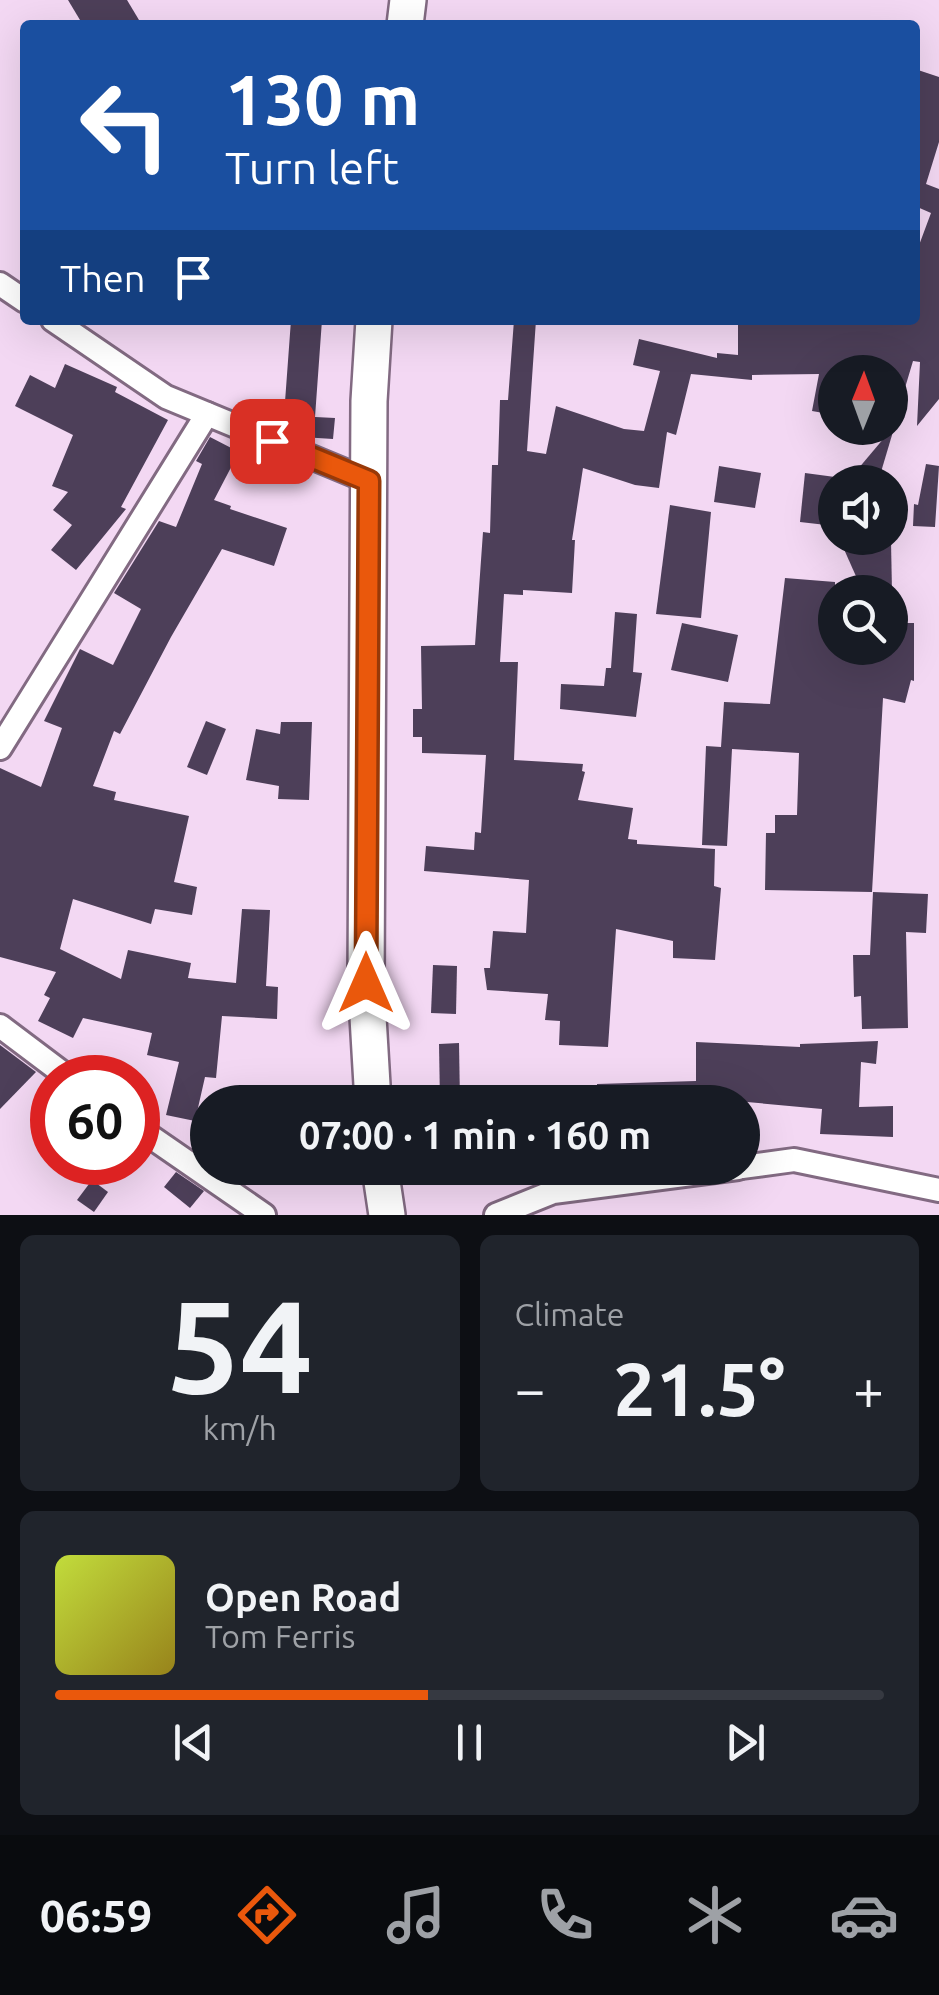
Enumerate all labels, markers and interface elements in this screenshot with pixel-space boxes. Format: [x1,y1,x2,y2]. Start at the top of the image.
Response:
icon: left [60,60,190,190]
text: 130 m [225,60,420,138]
text: Turn left [225,142,399,193]
icon: arrive [166,250,221,305]
text: Then [60,257,146,299]
north arrow [818,355,908,445]
map controls [818,355,908,665]
pin [230,399,315,484]
icon: arrive [245,414,300,469]
button: sound [818,465,908,555]
button: search [818,575,908,665]
position arrow [314,931,418,1035]
speed limit sign: 60 [30,1055,160,1185]
text: 07:00 · 1 min · 160 m [299,1114,651,1156]
text: 54 [166,1272,313,1418]
text: Climate [515,1296,625,1332]
text: 21.5° [613,1346,785,1430]
text: − [515,1358,546,1419]
text: + [853,1358,884,1419]
text: km/h [203,1410,277,1446]
text: Open Road [205,1576,401,1618]
text: Tom Ferris [205,1618,355,1654]
icon: previous [166,1715,221,1770]
icon: pause [442,1715,497,1770]
icon: next [718,1715,773,1770]
icon: directions [232,1880,302,1950]
icon: music [381,1880,451,1950]
icon: phone [530,1880,600,1950]
icon: climate [680,1880,750,1950]
icon: car [829,1880,899,1950]
text: 06:59 [40,1890,152,1941]

